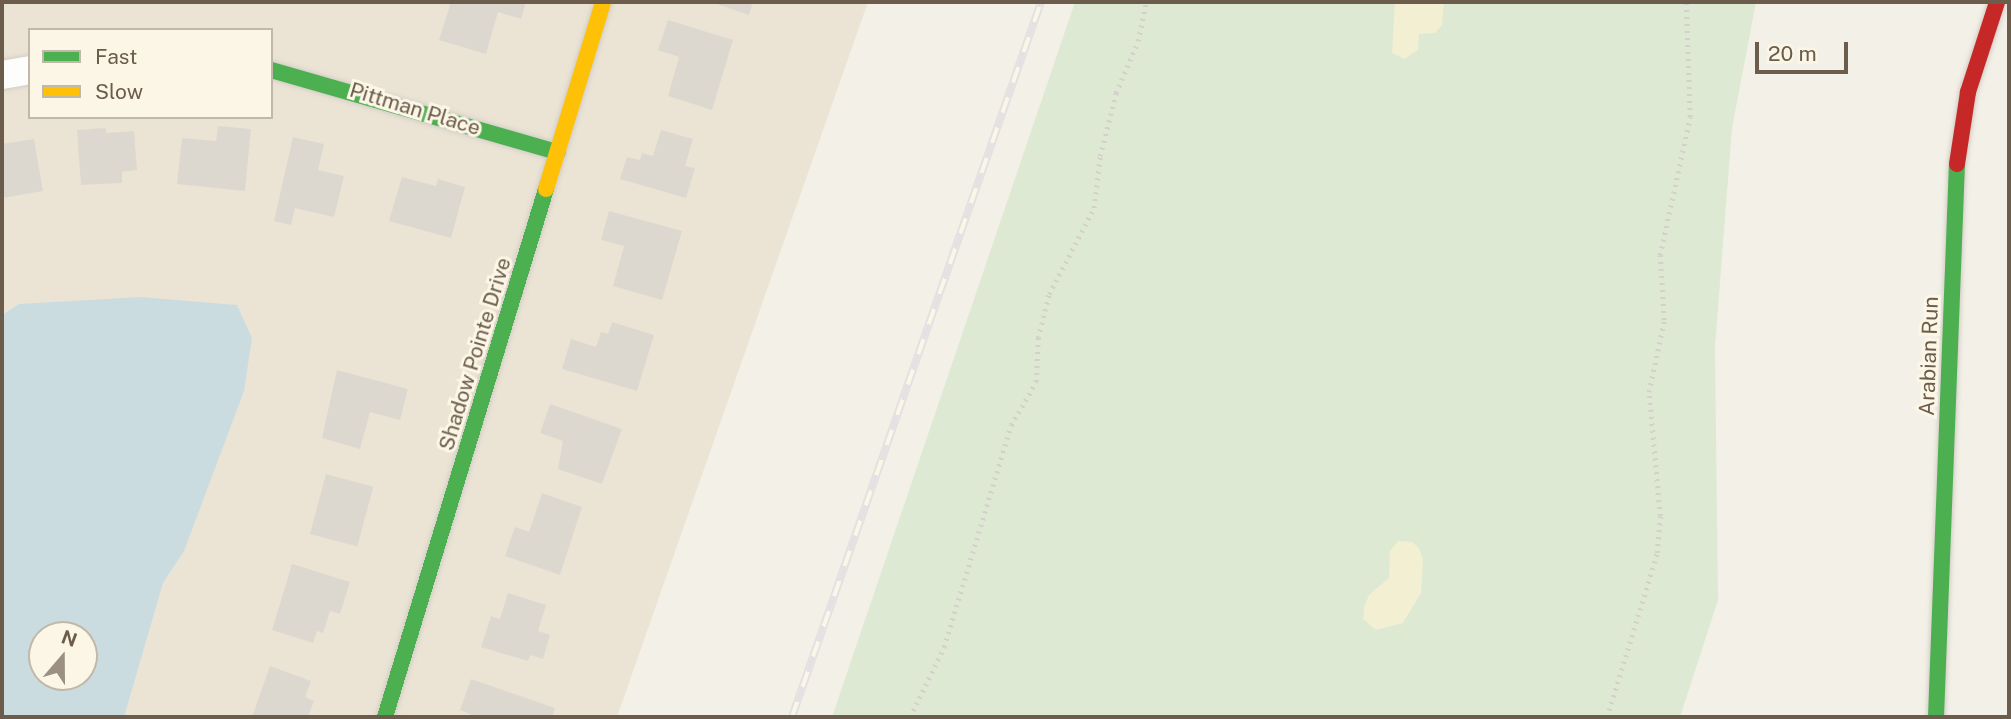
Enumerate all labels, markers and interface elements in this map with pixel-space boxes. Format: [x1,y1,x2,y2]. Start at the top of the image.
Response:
legend [28,28,273,119]
scale bar [1759,28,1852,72]
text: 20 m [1768,41,1817,66]
text: Fast [95,44,137,69]
street label: Pittman Place [347,77,483,141]
text: Slow [95,79,143,104]
street label: Shadow Pointe Drive [434,254,516,454]
street label: Arabian Run [1914,296,1944,416]
north arrow [28,621,98,691]
text: N [59,625,80,651]

